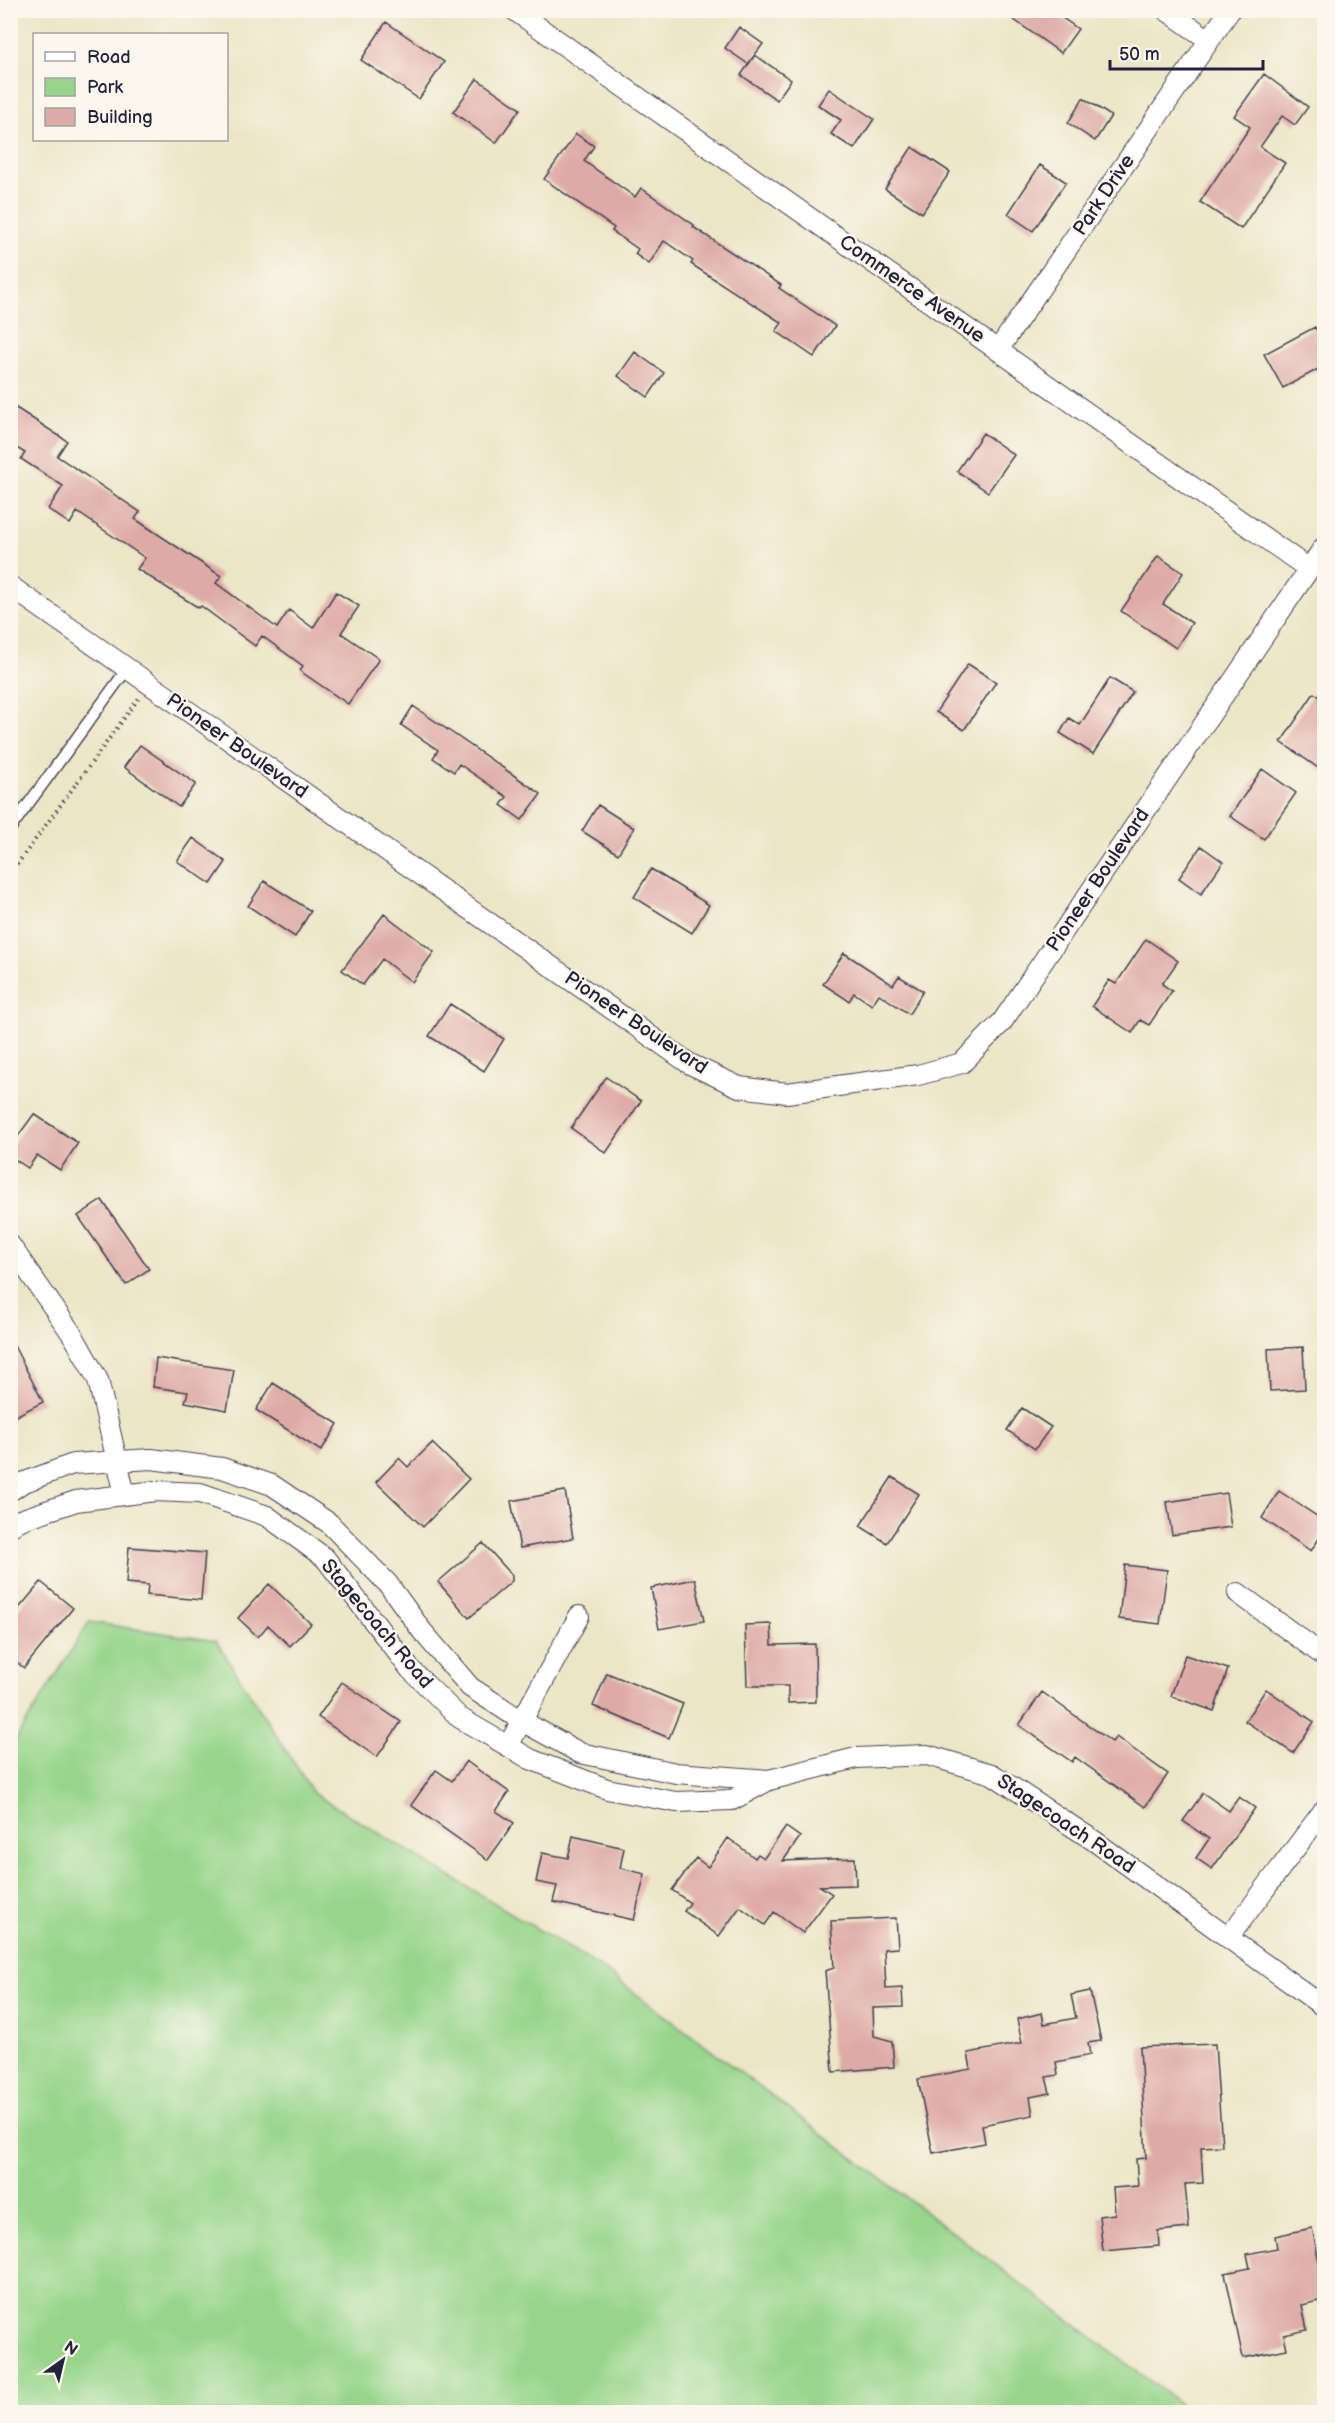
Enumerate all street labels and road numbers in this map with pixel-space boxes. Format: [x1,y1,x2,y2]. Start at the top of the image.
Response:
street label: Park Drive [1068,150,1140,240]
street label: Commerce Avenue [835,230,990,348]
street label: Pioneer Boulevard [162,688,312,804]
street label: Pioneer Boulevard [1041,804,1155,956]
street label: Pioneer Boulevard [560,966,712,1080]
street label: Stagecoach Road [316,1555,438,1693]
street label: Stagecoach Road [992,1769,1140,1879]

